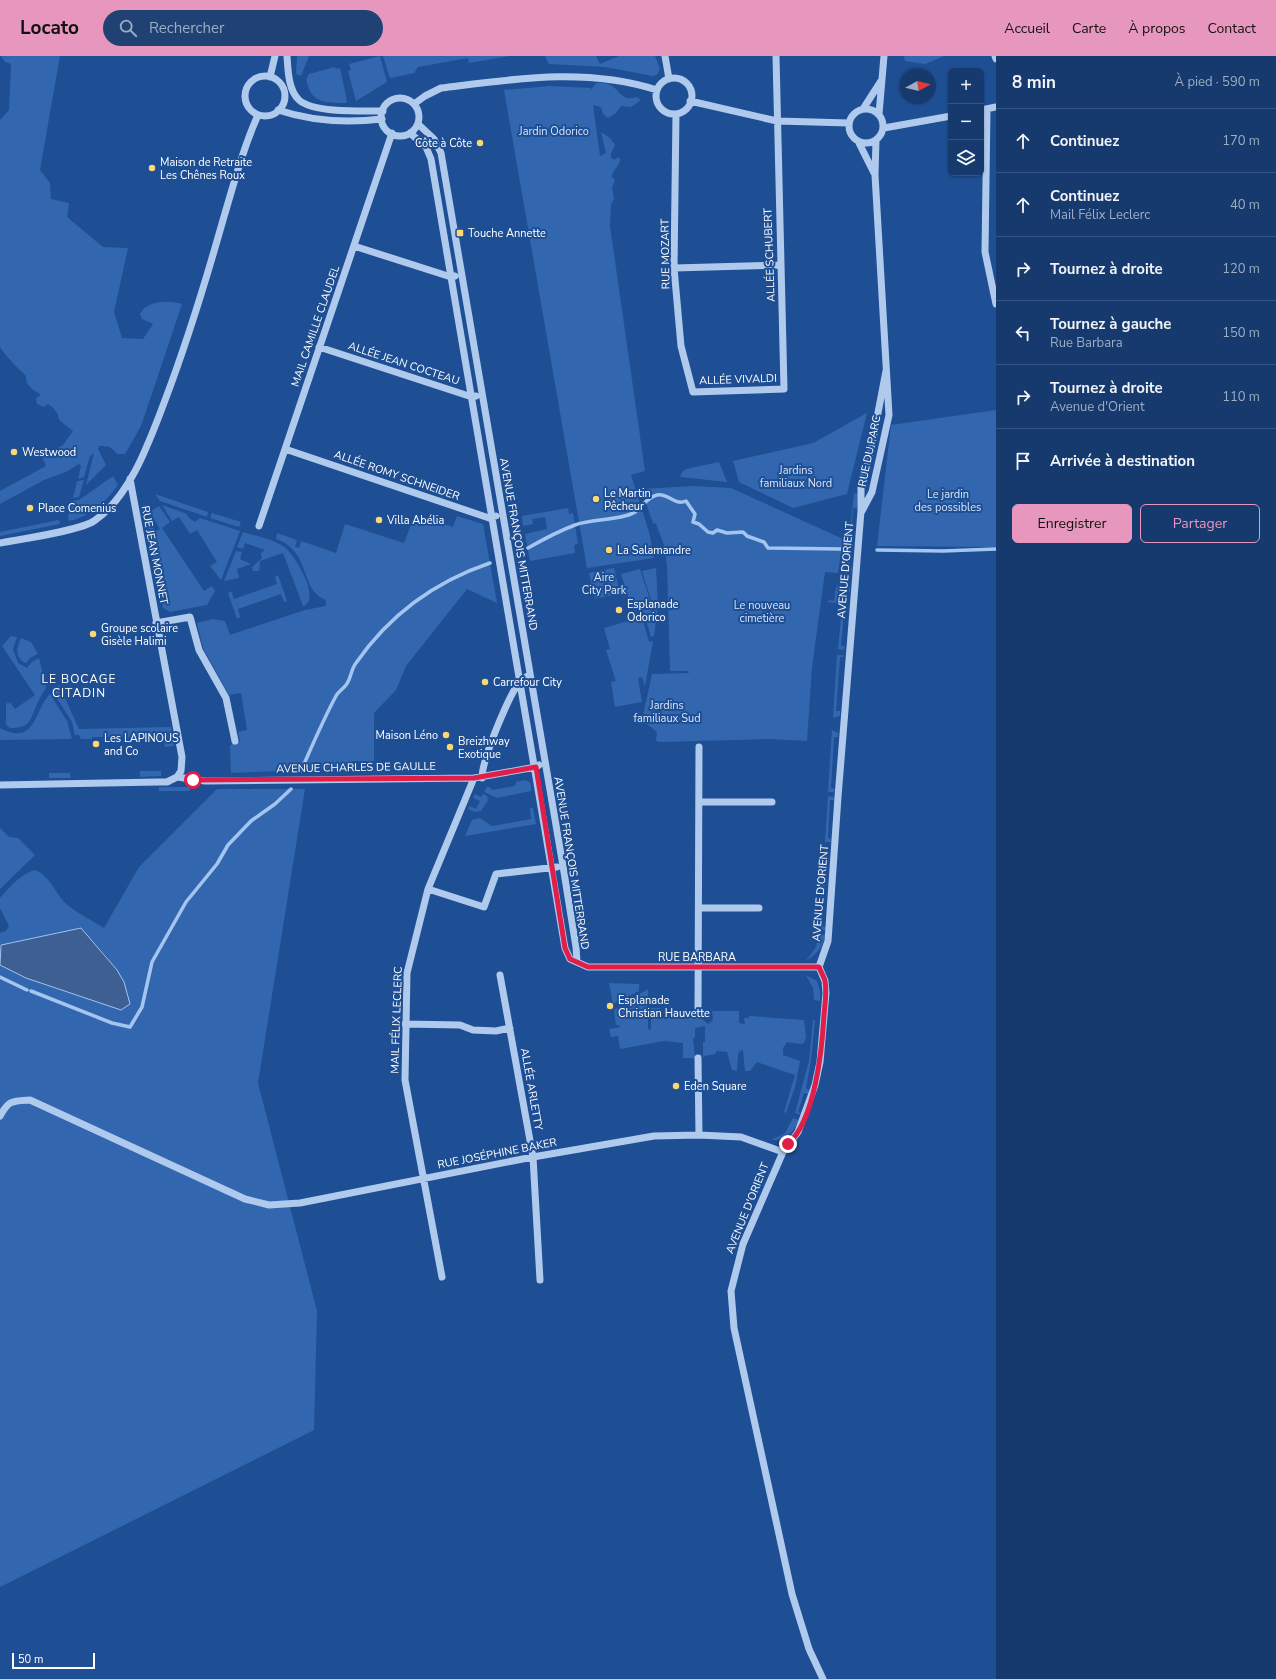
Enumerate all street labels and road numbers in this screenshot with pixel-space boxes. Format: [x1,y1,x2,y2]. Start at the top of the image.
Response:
street label: ALLÉE SCHUBERT [759,207,779,302]
street label: RUE MOZART [657,218,674,289]
street label: MAIL CAMILLE CLAUDEL [288,263,343,389]
street label: ALLÉE JEAN COCTEAU [346,337,462,389]
street label: ALLÉE VIVALDI [699,370,777,388]
street label: RUE DU PARC [855,414,884,488]
street label: ALLÉE ROMY SCHNEIDER [332,446,463,504]
street label: AVENUE FRANÇOIS MITTERRAND [496,457,541,632]
street label: RUE JEAN MONNET [138,504,172,606]
street label: AVENUE D'ORIENT [834,521,857,619]
street label: AVENUE CHARLES DE GAULLE [276,759,436,776]
street label: AVENUE FRANÇOIS MITTERRAND [550,775,593,951]
street label: AVENUE D'ORIENT [809,844,832,942]
street label: RUE BARBARA [658,950,736,965]
street label: MAIL FÉLIX LECLERC [386,966,406,1074]
street label: ALLÉE ARLETTY [517,1047,547,1132]
street label: RUE JOSÉPHINE BAKER [436,1133,559,1172]
street label: AVENUE D'ORIENT [722,1160,773,1256]

